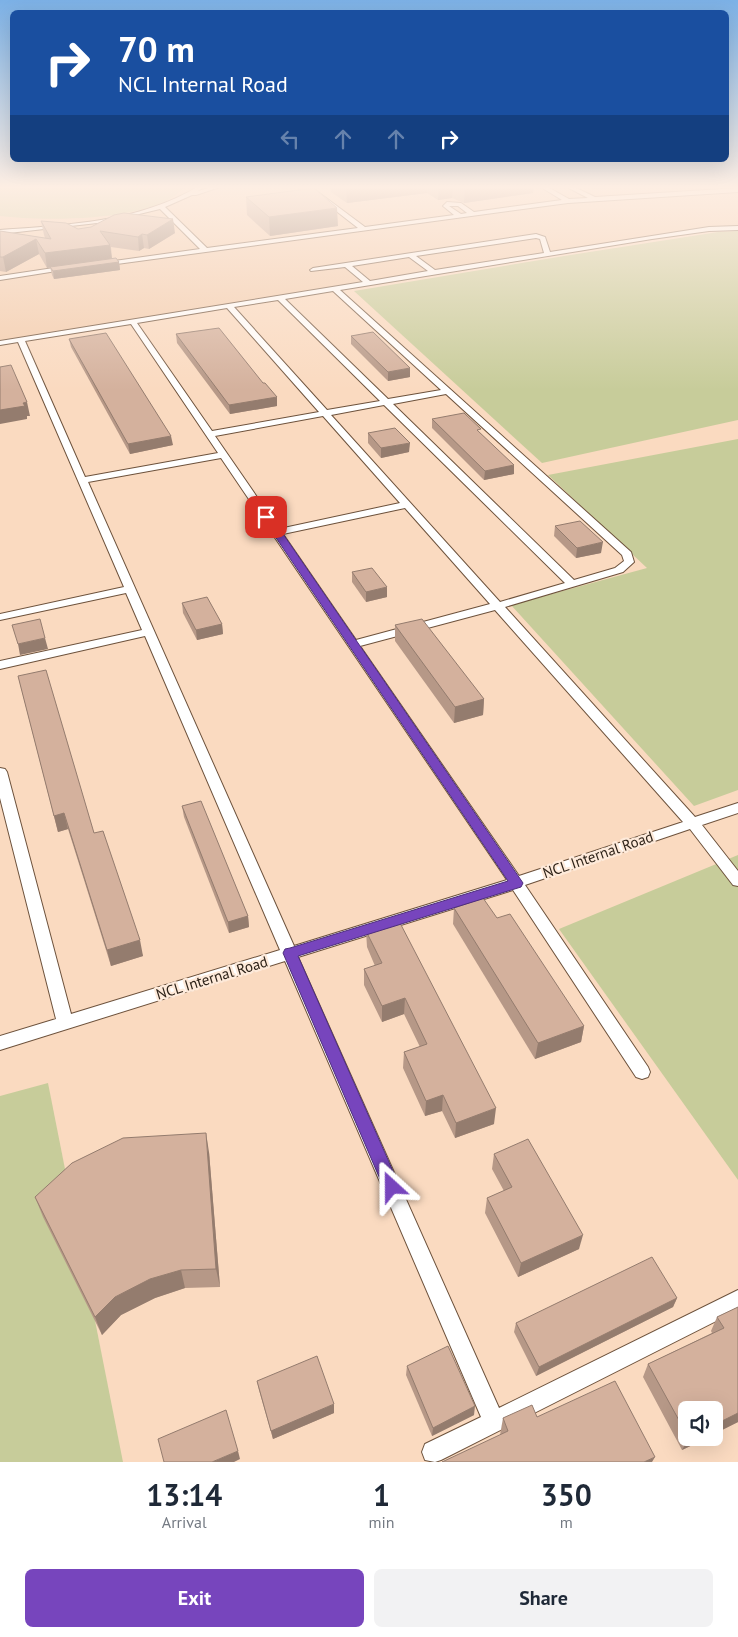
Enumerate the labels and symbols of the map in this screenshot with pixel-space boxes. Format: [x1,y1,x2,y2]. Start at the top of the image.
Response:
pin [245,496,287,538]
street label: NCL Internal Road [540,827,656,882]
street label: NCL Internal Road [154,952,270,1004]
position arrow [365,1160,417,1212]

